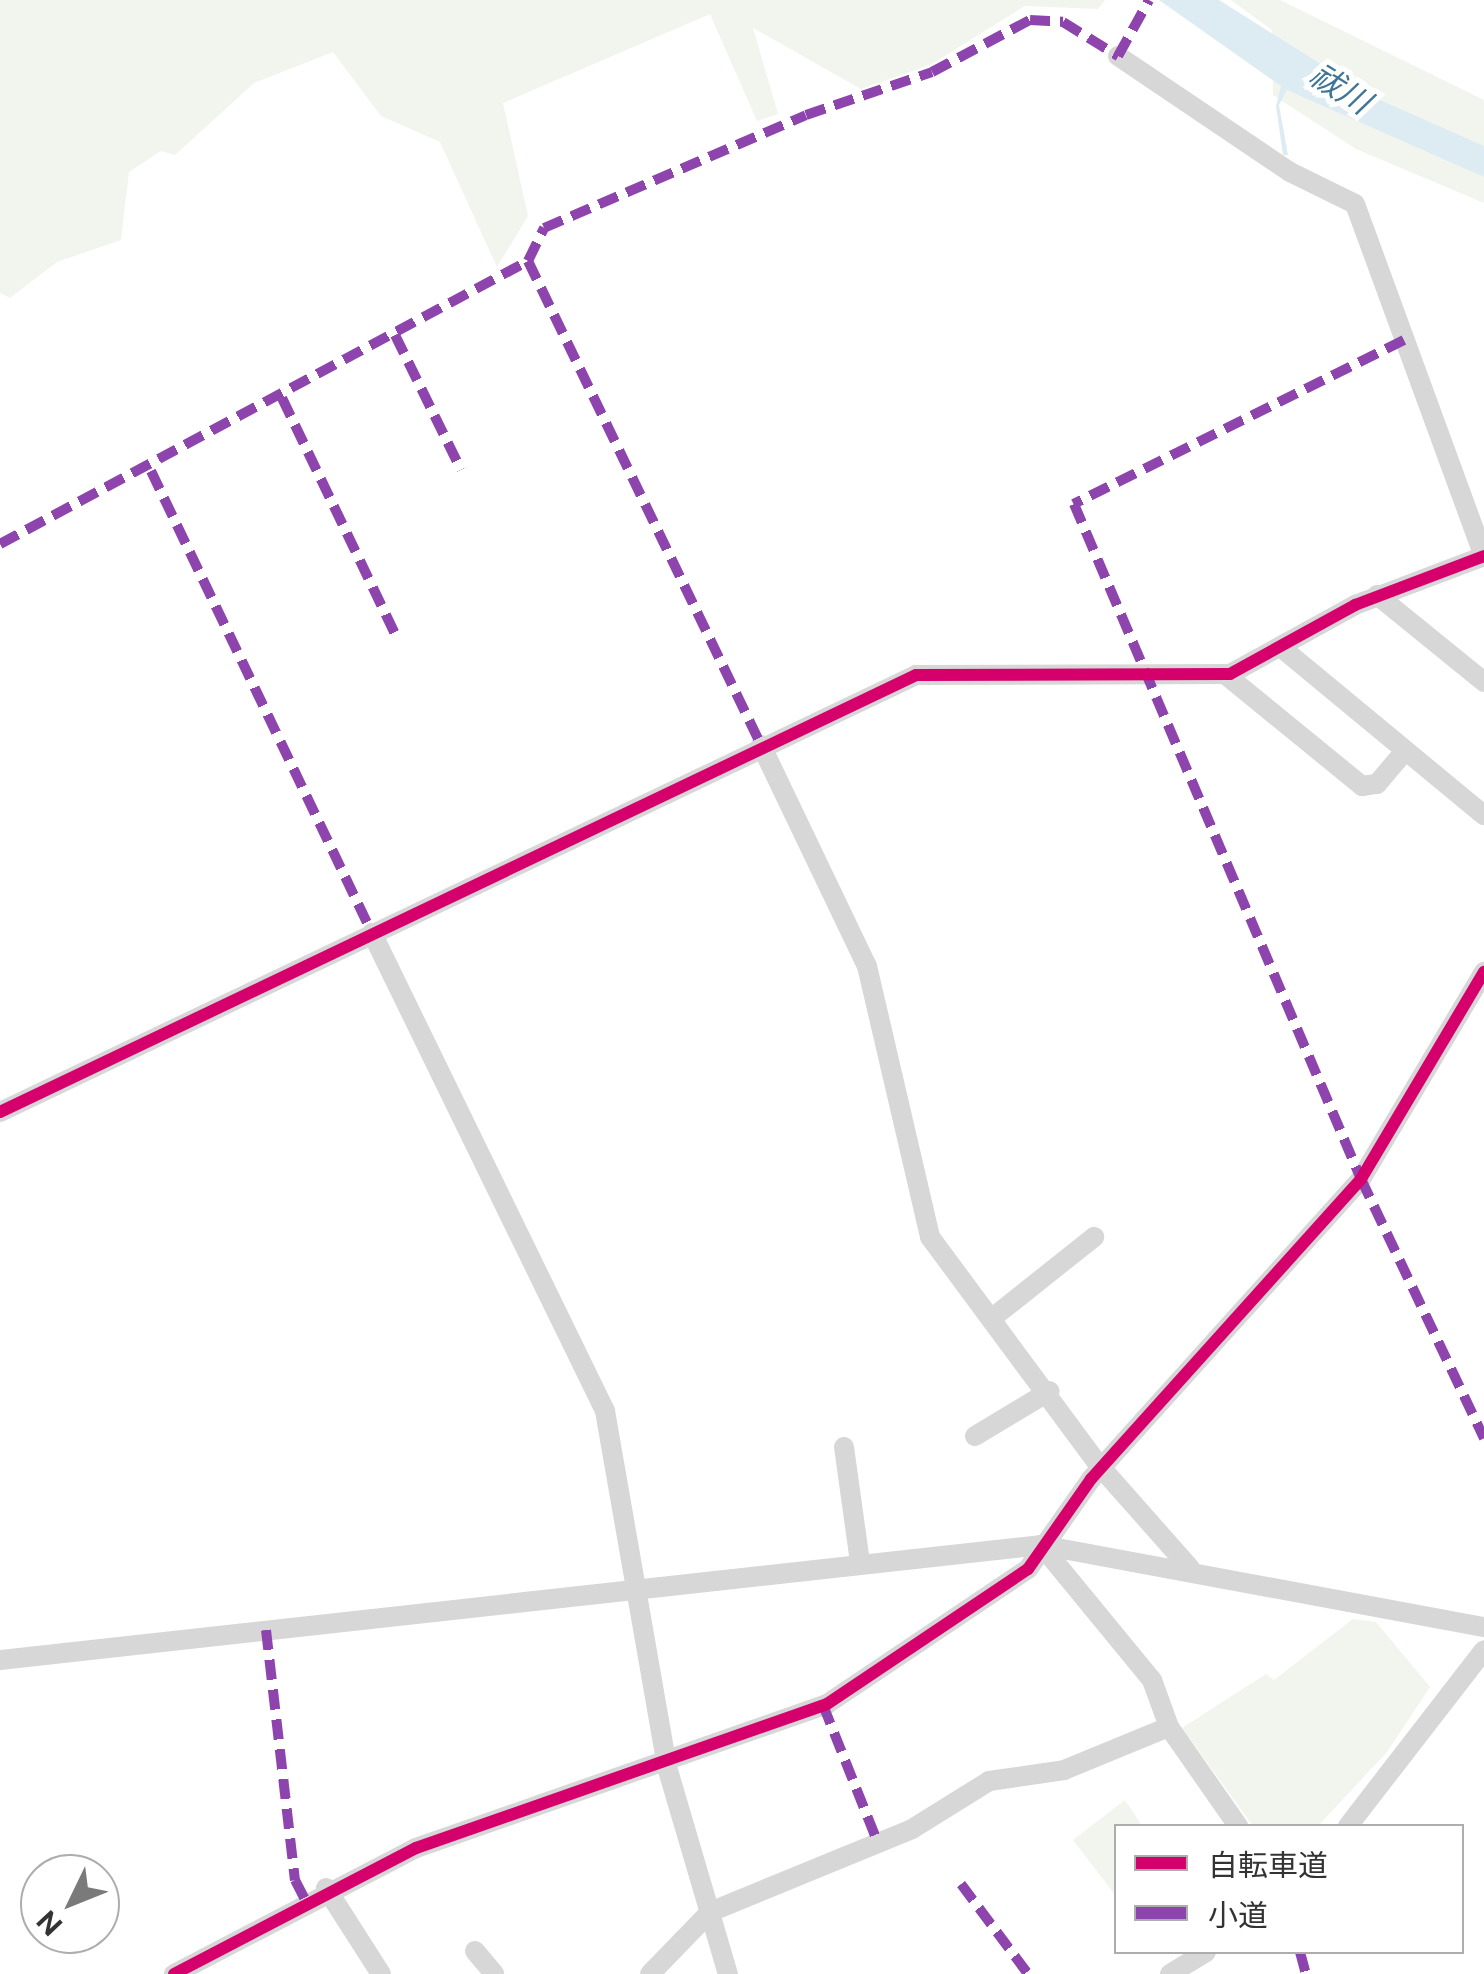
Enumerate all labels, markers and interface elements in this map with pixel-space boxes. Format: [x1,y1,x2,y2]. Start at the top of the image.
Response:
water label: 祓川 [1303,56,1377,122]
legend [1114,1824,1464,1954]
text: 自転車道 [1208,1847,1328,1883]
north arrow [20,1854,120,1954]
text: 小道 [1208,1897,1268,1933]
text: N [30,1904,69,1943]

